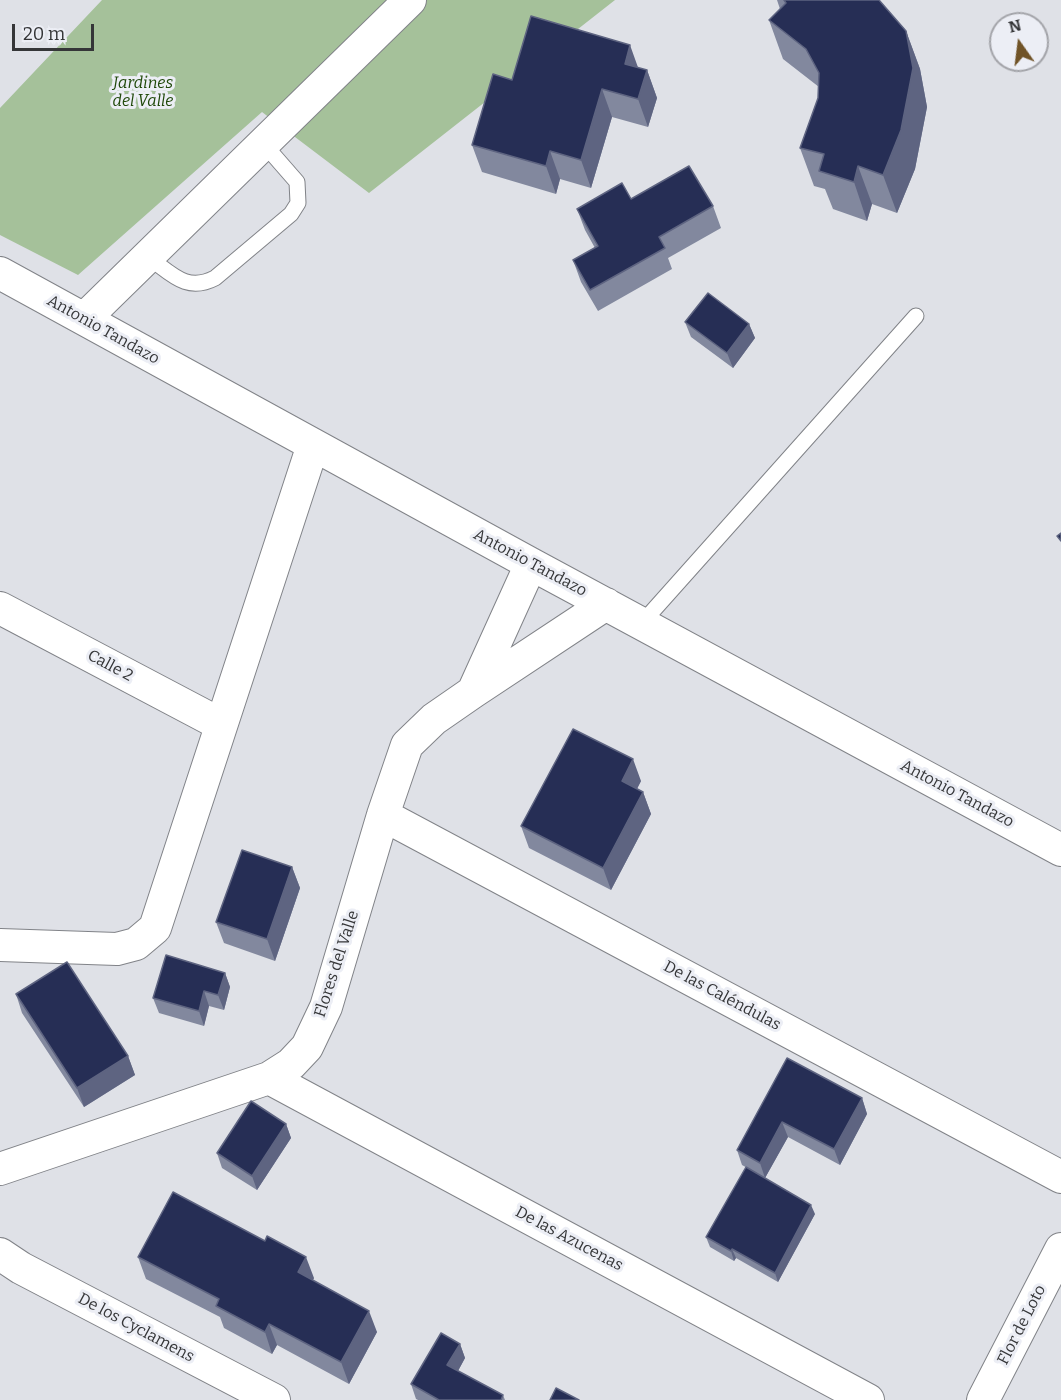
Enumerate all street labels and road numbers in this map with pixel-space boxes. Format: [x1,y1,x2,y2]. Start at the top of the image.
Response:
street label: Antonio Tandazo [43,291,163,369]
street label: Antonio Tandazo [470,525,590,601]
street label: Calle 2 [84,646,136,686]
street label: Antonio Tandazo [897,756,1017,832]
street label: Flores del Valle [311,908,363,1020]
street label: De las Caléndulas [660,957,784,1035]
street label: De las Azucenas [512,1203,626,1275]
street label: Flor de Loto [994,1282,1050,1368]
street label: De los Cyclamens [75,1289,197,1367]

